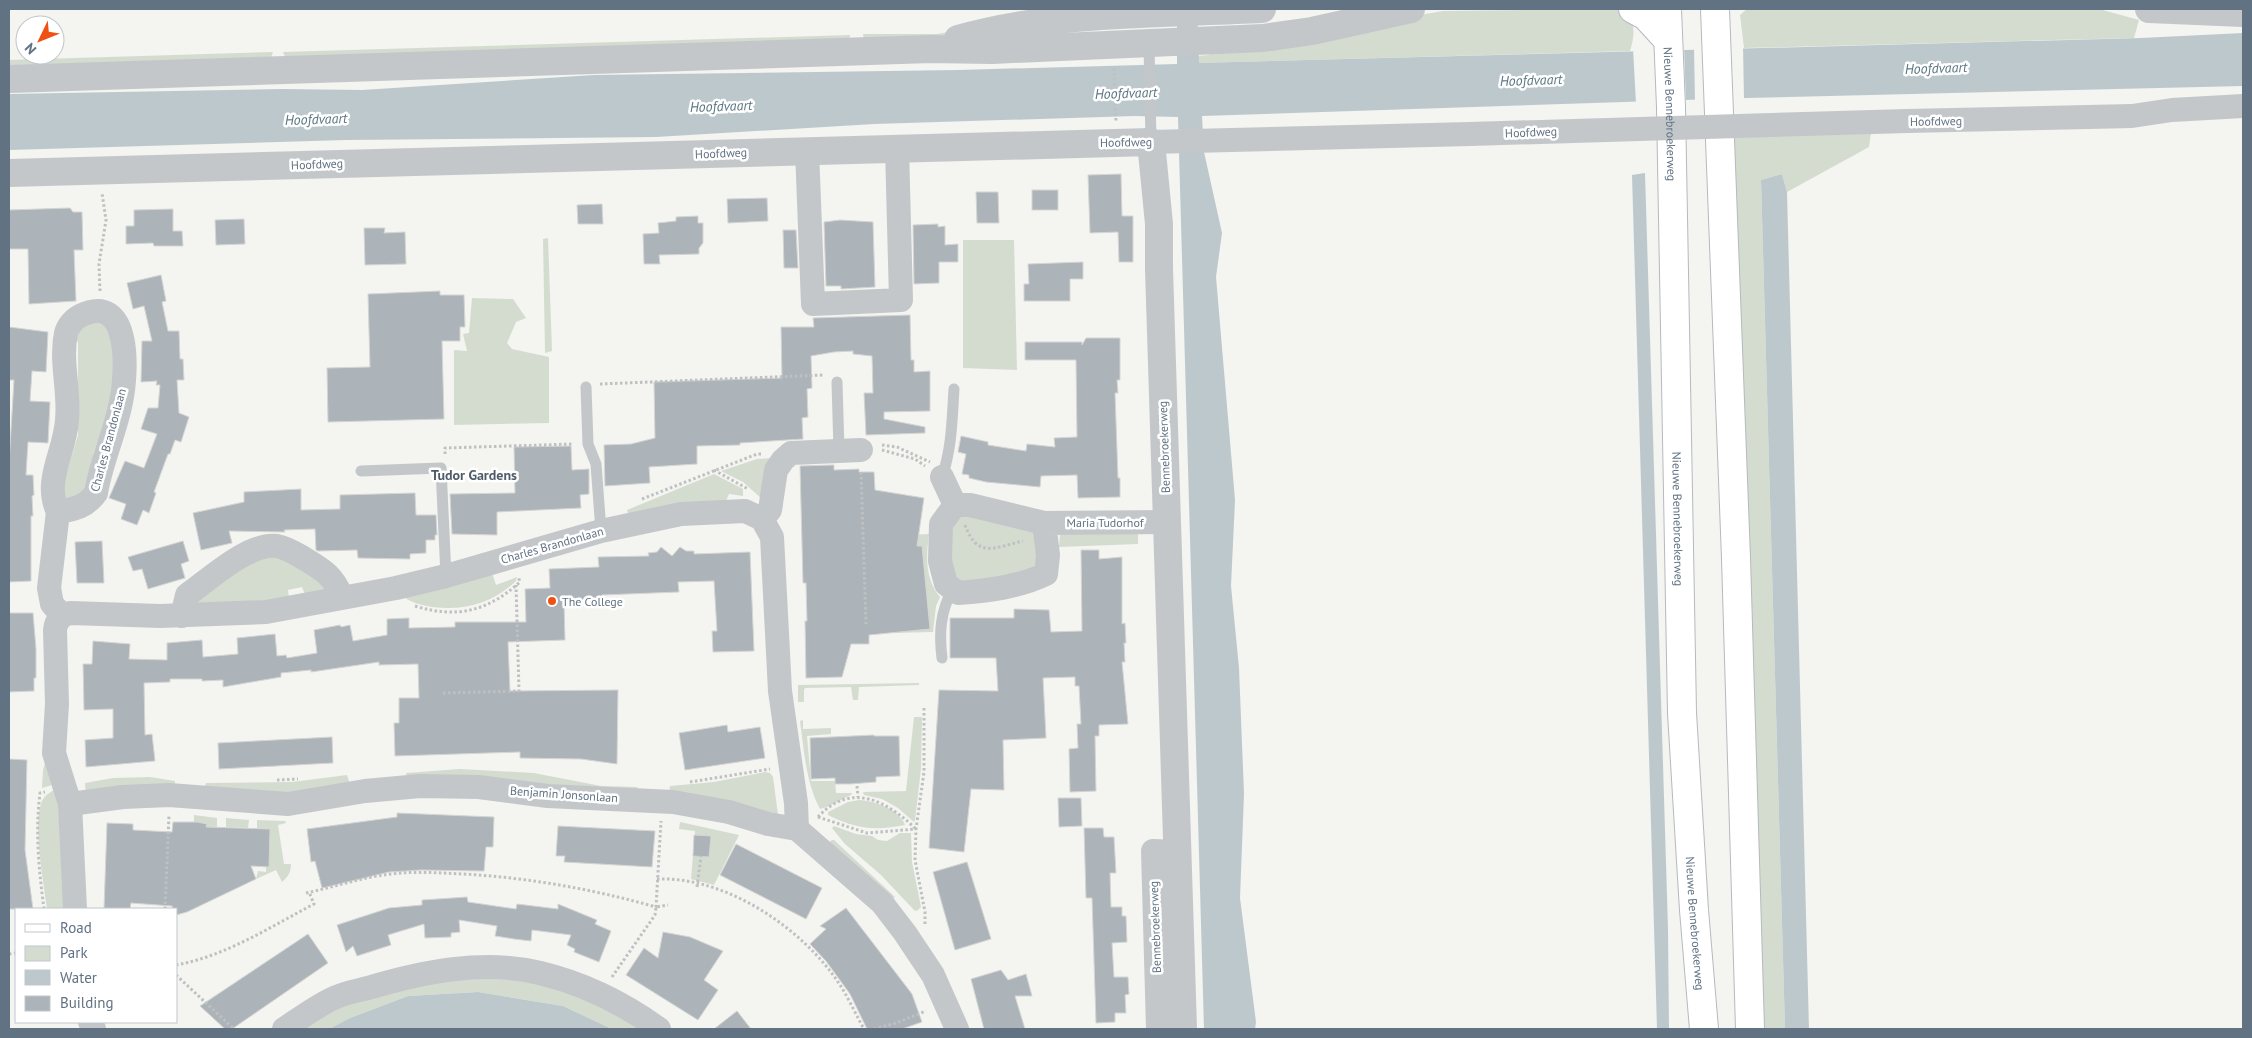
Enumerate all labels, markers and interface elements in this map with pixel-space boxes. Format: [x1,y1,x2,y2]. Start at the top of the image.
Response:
north arrow [15,15,65,65]
text: N [21,39,40,58]
street label: Nieuwe Bennebroekerweg [1661,46,1680,181]
water label: Hoofdvaart [1904,58,1968,78]
water label: Hoofdvaart [1499,70,1563,90]
water label: Hoofdvaart [1094,83,1158,103]
water label: Hoofdvaart [689,96,753,116]
water label: Hoofdvaart [284,109,348,129]
street label: Hoofdweg [1910,113,1962,129]
street label: Hoofdweg [1505,124,1557,140]
street label: Hoofdweg [1100,134,1152,150]
street label: Hoofdweg [695,145,747,161]
street label: Hoofdweg [291,156,343,172]
street label: Charles Brandonlaan [87,387,129,493]
street label: Bennebroekerweg [1155,401,1173,493]
street label: Nieuwe Bennebroekerweg [1670,452,1687,586]
district label: Tudor Gardens [431,466,517,484]
street label: Maria Tudorhof [1066,515,1145,530]
street label: Charles Brandonlaan [499,523,605,567]
place label: The College [562,594,623,609]
marker: The College [546,595,558,607]
street label: Benjamin Jonsonlaan [510,783,618,805]
street label: Nieuwe Bennebroekerweg [1683,856,1708,991]
street label: Bennebroekerweg [1146,881,1164,973]
legend [15,908,178,1023]
text: Road [60,918,92,937]
text: Park [60,943,88,962]
text: Water [60,968,97,987]
text: Building [60,993,114,1012]

